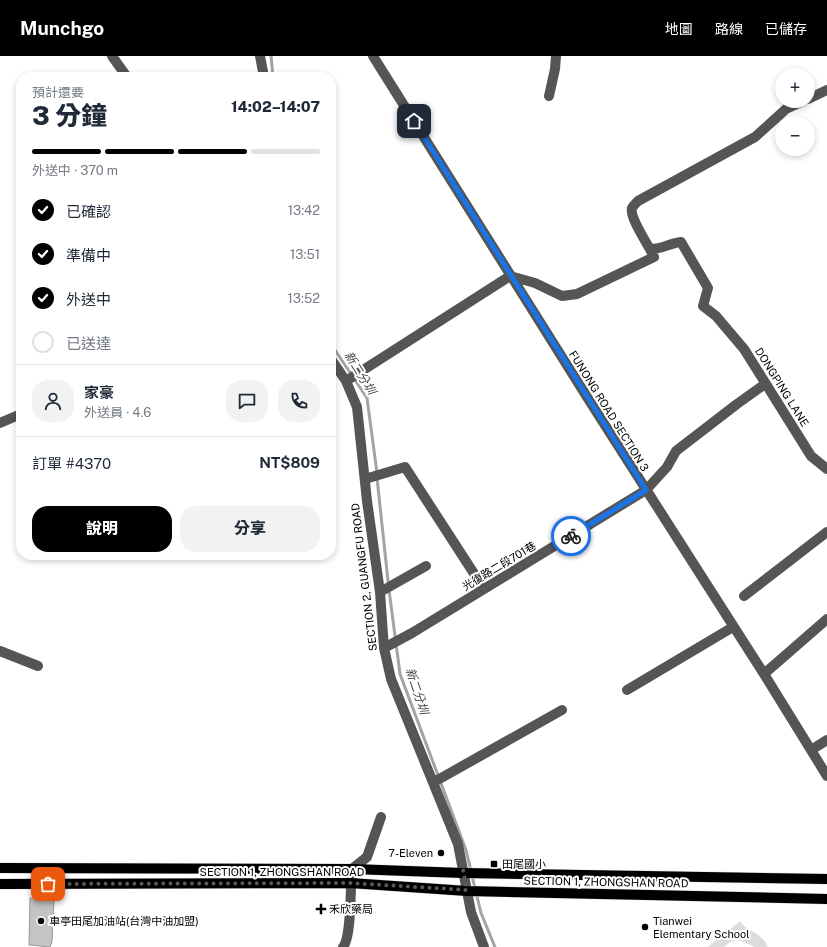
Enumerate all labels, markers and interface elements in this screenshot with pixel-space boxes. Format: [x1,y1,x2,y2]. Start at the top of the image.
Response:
text: Munchgo [20,17,104,39]
text: 地圖 [665,21,693,37]
text: 路線 [715,21,743,37]
text: 已儲存 [765,21,807,37]
map controls [775,68,815,156]
button: + [775,68,815,108]
text: 預計還要 [32,85,84,100]
text: 14:02–14:07 [231,98,320,115]
text: 3 分鐘 [32,100,107,131]
pin [397,104,431,138]
icon: home [403,110,425,132]
button: − [775,116,815,156]
text: 外送中 · 370 m [32,163,118,178]
icon: check [32,199,54,221]
text: 已確認 [66,203,111,220]
text: 13:42 [288,203,320,218]
icon: check [32,243,54,265]
text: 準備中 [66,247,111,264]
text: 13:51 [290,247,320,262]
icon: check [32,287,54,309]
text: 外送中 [66,291,111,308]
text: 13:52 [288,291,320,306]
text: 已送達 [66,335,111,352]
street label: DONGPING LANE [753,345,811,429]
street label: FUNONG ROAD SECTION 3 [567,348,651,474]
water label: 新二分圳 [341,349,380,399]
button: person [32,380,74,422]
button: chat [226,380,268,422]
button: phone [278,380,320,422]
text: 家豪 [84,384,114,401]
text: 外送員 · 4.6 [84,405,151,420]
text: NT$809 [259,454,320,471]
text: 訂單 #4370 [32,455,111,472]
street label: SECTION 2, GUANGFU ROAD [349,502,379,652]
button: 說明 [32,506,172,552]
button: 分享 [180,506,320,552]
courier [551,516,591,556]
icon: bike [560,525,582,547]
street label: 光復路二段701巷 [460,539,538,593]
water label: 新二分圳 [403,666,432,718]
place label: 7-Eleven [388,847,433,859]
marker: 7-Eleven [436,848,446,858]
place label: 田尾國小 [502,858,546,870]
marker: 田尾國小 [489,859,499,869]
street label: SECTION 1, ZHONGSHAN ROAD [200,866,365,878]
pin [31,867,65,901]
icon: bag [37,873,59,895]
street label: SECTION 1, ZHONGSHAN ROAD [524,875,689,889]
place label: 禾欣藥局 [329,903,373,915]
marker: 禾欣藥局 [316,904,326,914]
place label: 車亭田尾加油站(台灣中油加盟) [49,915,199,927]
place label: Tianwei Elementary School [653,915,750,940]
marker: 車亭田尾加油站(台灣中油加盟) [36,916,46,926]
marker: Tianwei Elementary School [640,922,650,932]

